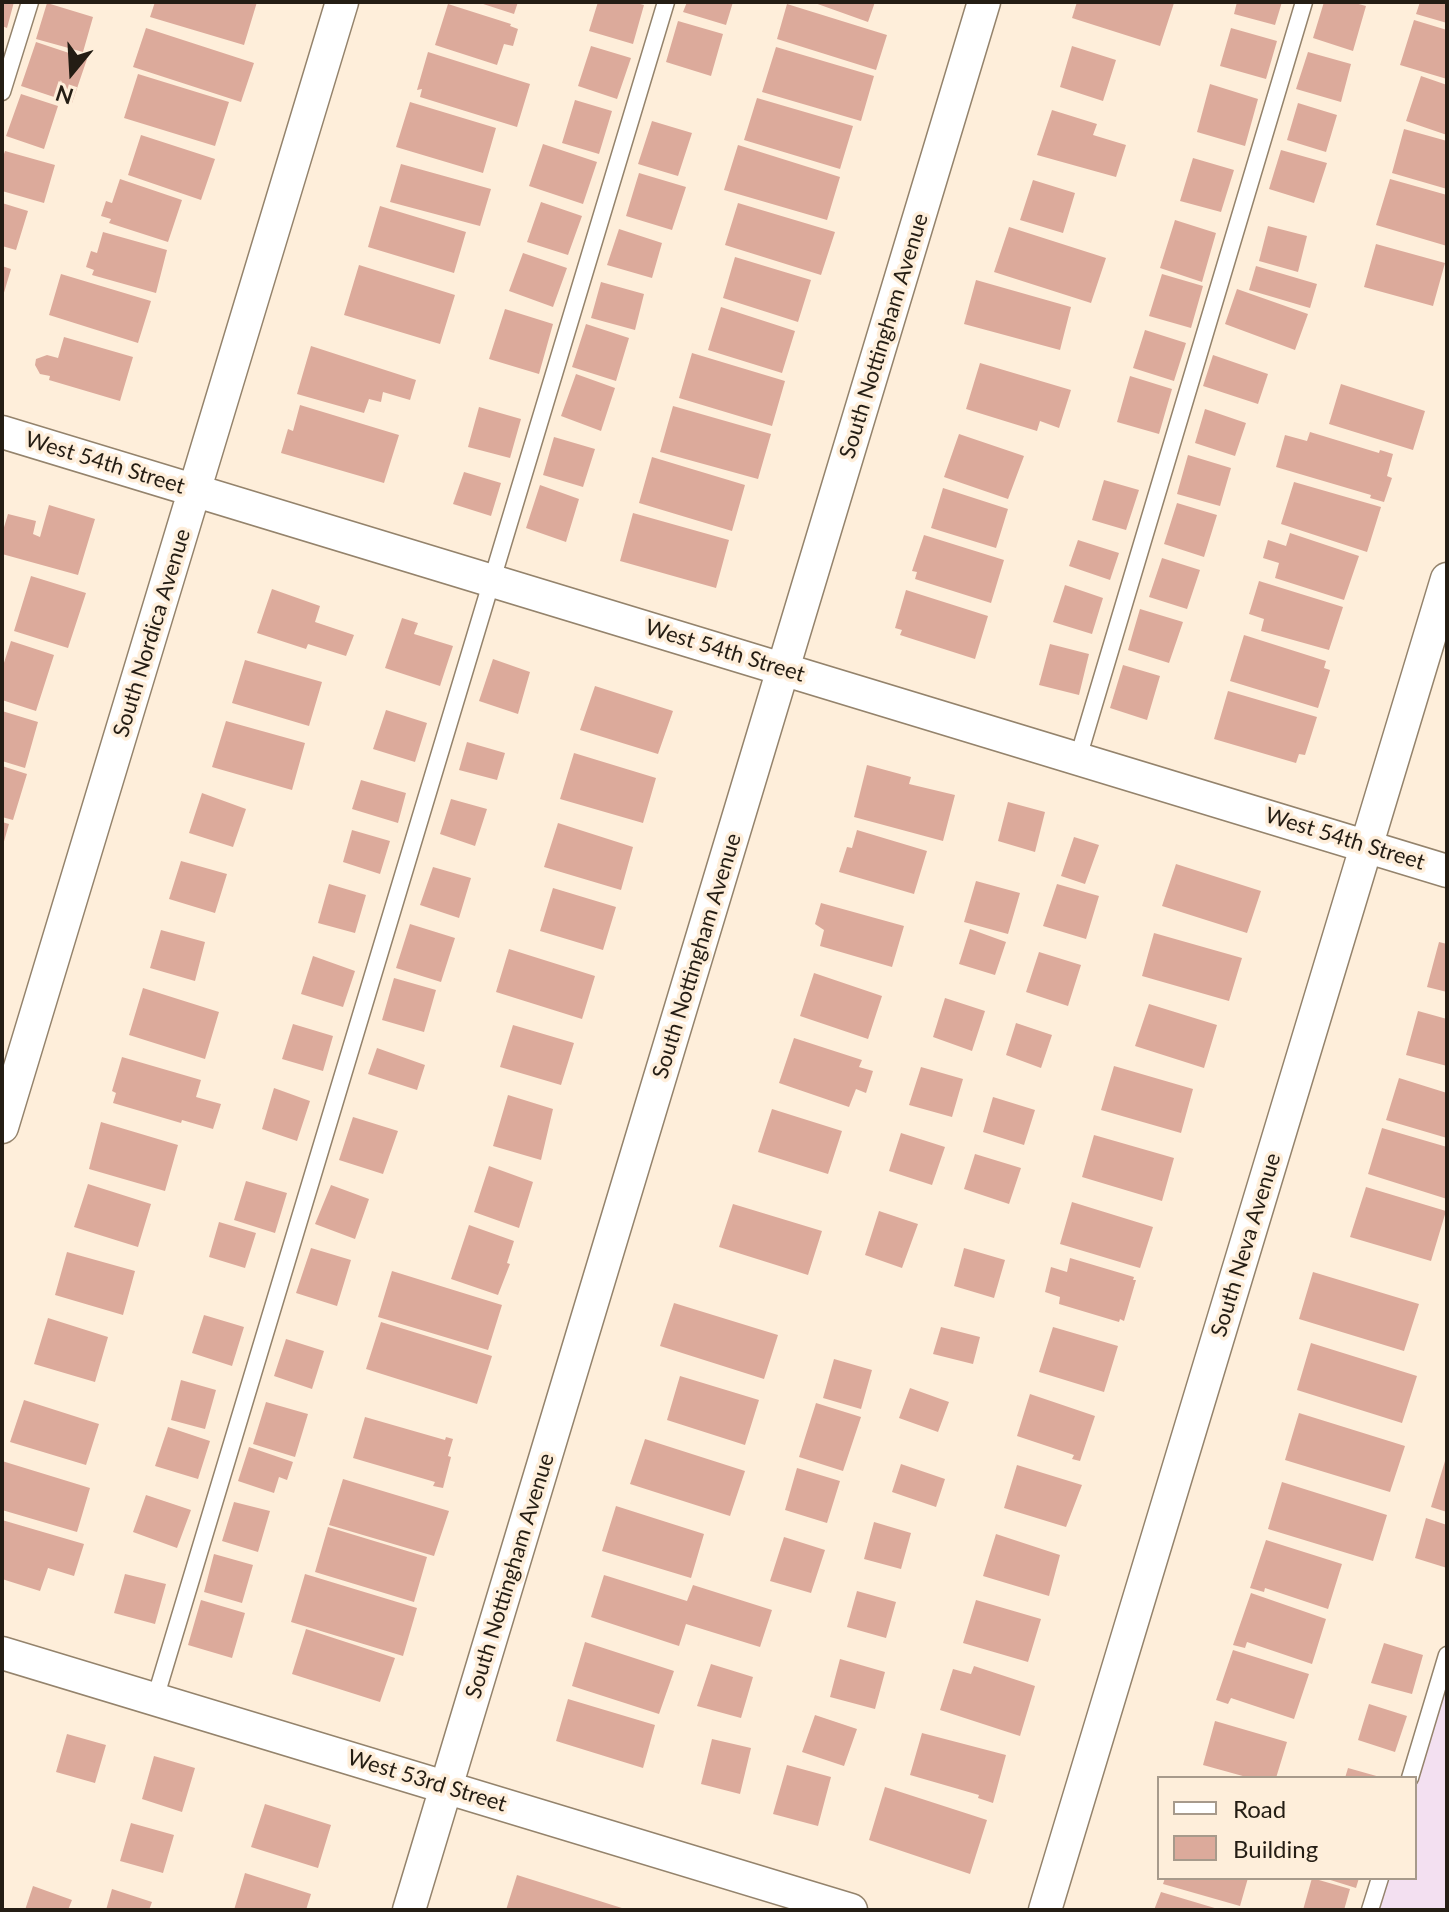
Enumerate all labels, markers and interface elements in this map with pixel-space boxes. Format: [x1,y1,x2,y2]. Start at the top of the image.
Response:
north arrow [32,32,112,112]
text: N [52,80,77,111]
street label: South Nottingham Avenue [834,210,934,462]
street label: West 54th Street [22,426,188,500]
street label: South Nordica Avenue [108,526,196,740]
street label: West 54th Street [642,614,808,688]
street label: West 54th Street [1262,802,1428,876]
street label: South Nottingham Avenue [647,830,747,1082]
street label: South Neva Avenue [1205,1150,1287,1340]
street label: South Nottingham Avenue [460,1450,560,1702]
street label: West 53rd Street [344,1744,510,1818]
legend [1157,1776,1417,1880]
text: Road [1233,1794,1286,1823]
text: Building [1233,1834,1318,1863]

